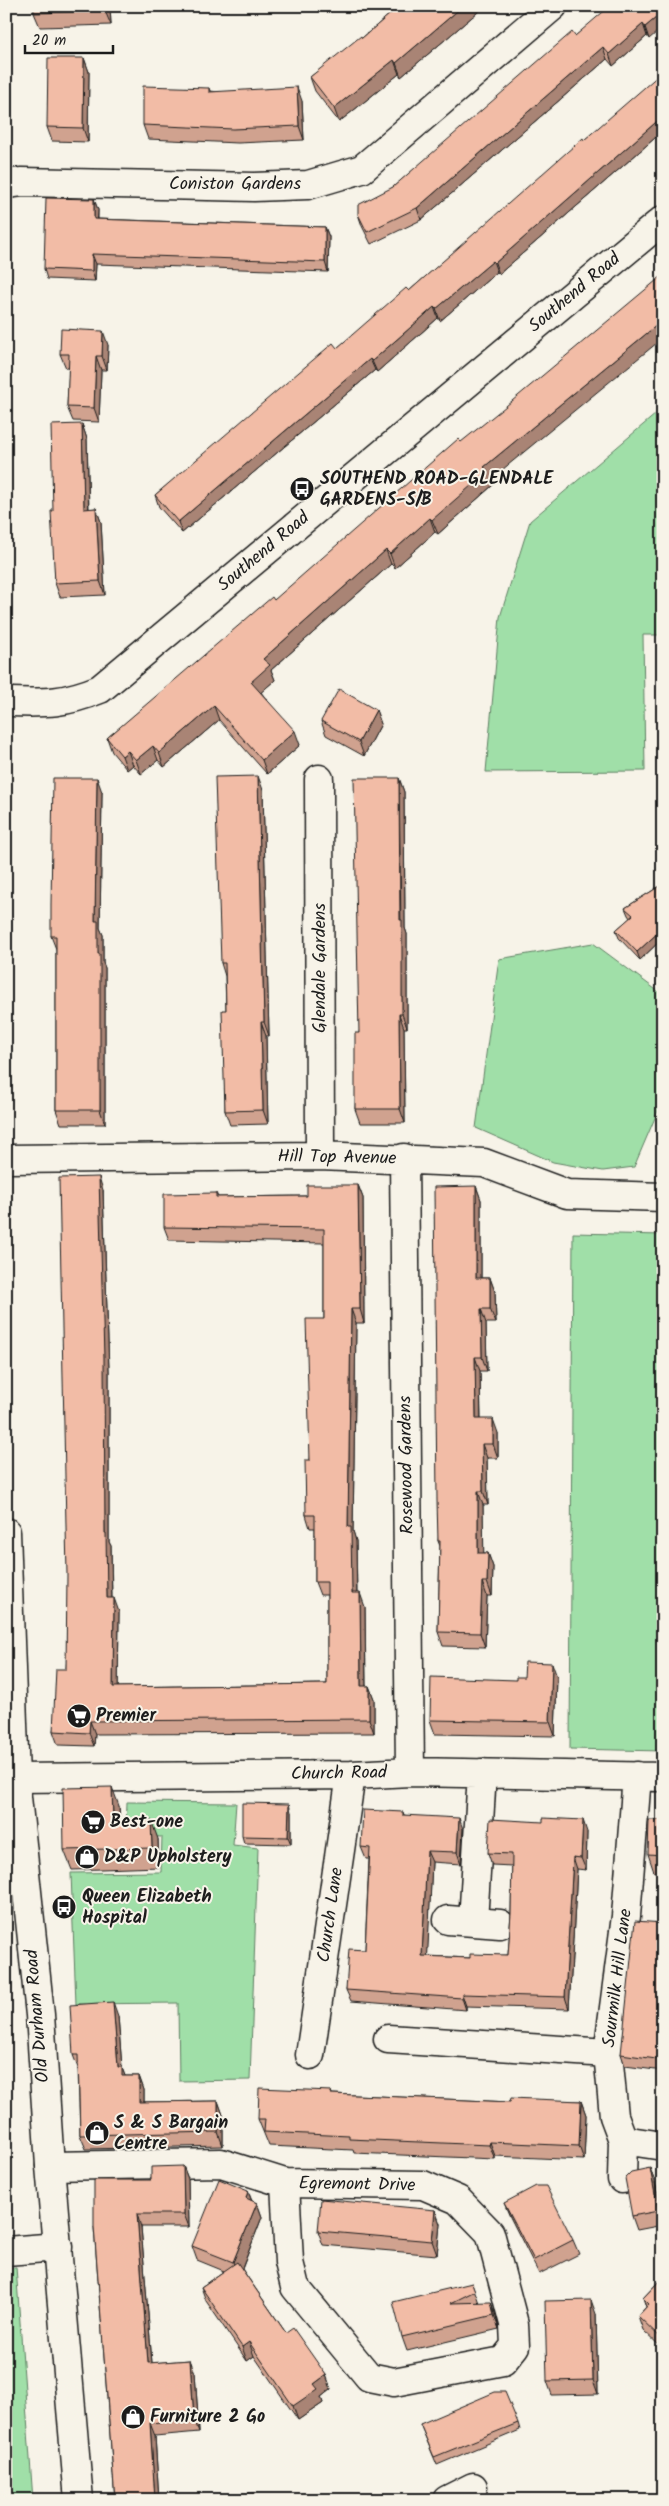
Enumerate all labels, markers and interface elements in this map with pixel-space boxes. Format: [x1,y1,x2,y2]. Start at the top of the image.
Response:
scale bar [25,22,112,54]
text: 20 m [32,29,66,53]
street label: Coniston Gardens [169,170,301,199]
street label: Southend Road [522,245,628,340]
place label: SOUTHEND ROAD-GLENDALE GARDENS-S/B [320,465,554,515]
bus stop icon: SOUTHEND ROAD-GLENDALE GARDENS-S/B [289,476,315,502]
street label: Southend Road [211,504,317,599]
street label: Glendale Gardens [306,903,335,1033]
street label: Hill Top Avenue [277,1142,397,1174]
street label: Rosewood Gardens [391,1395,423,1535]
place label: Premier [96,1702,157,1731]
supermarket icon: Premier [66,1703,92,1729]
street label: Church Road [291,1759,388,1789]
place label: Best-one [110,1808,183,1837]
supermarket icon: Best-one [80,1809,106,1835]
place label: D&P Upholstery [104,1843,232,1872]
shop icon: D&P Upholstery [74,1844,100,1870]
street label: Church Lane [310,1866,352,1964]
place label: Queen Elizabeth Hospital [82,1883,212,1933]
bus stop icon: Queen Elizabeth Hospital [51,1894,77,1920]
street label: Sourmilk Hill Lane [595,1907,641,2049]
street label: Old Durham Road [18,1947,58,2084]
place label: S & S Bargain Centre [114,2109,228,2159]
shop icon: S & S Bargain Centre [84,2120,110,2146]
street label: Egremont Drive [298,2169,416,2201]
place label: Furniture 2 Go [150,2403,265,2432]
shop icon: Furniture 2 Go [120,2404,146,2430]

